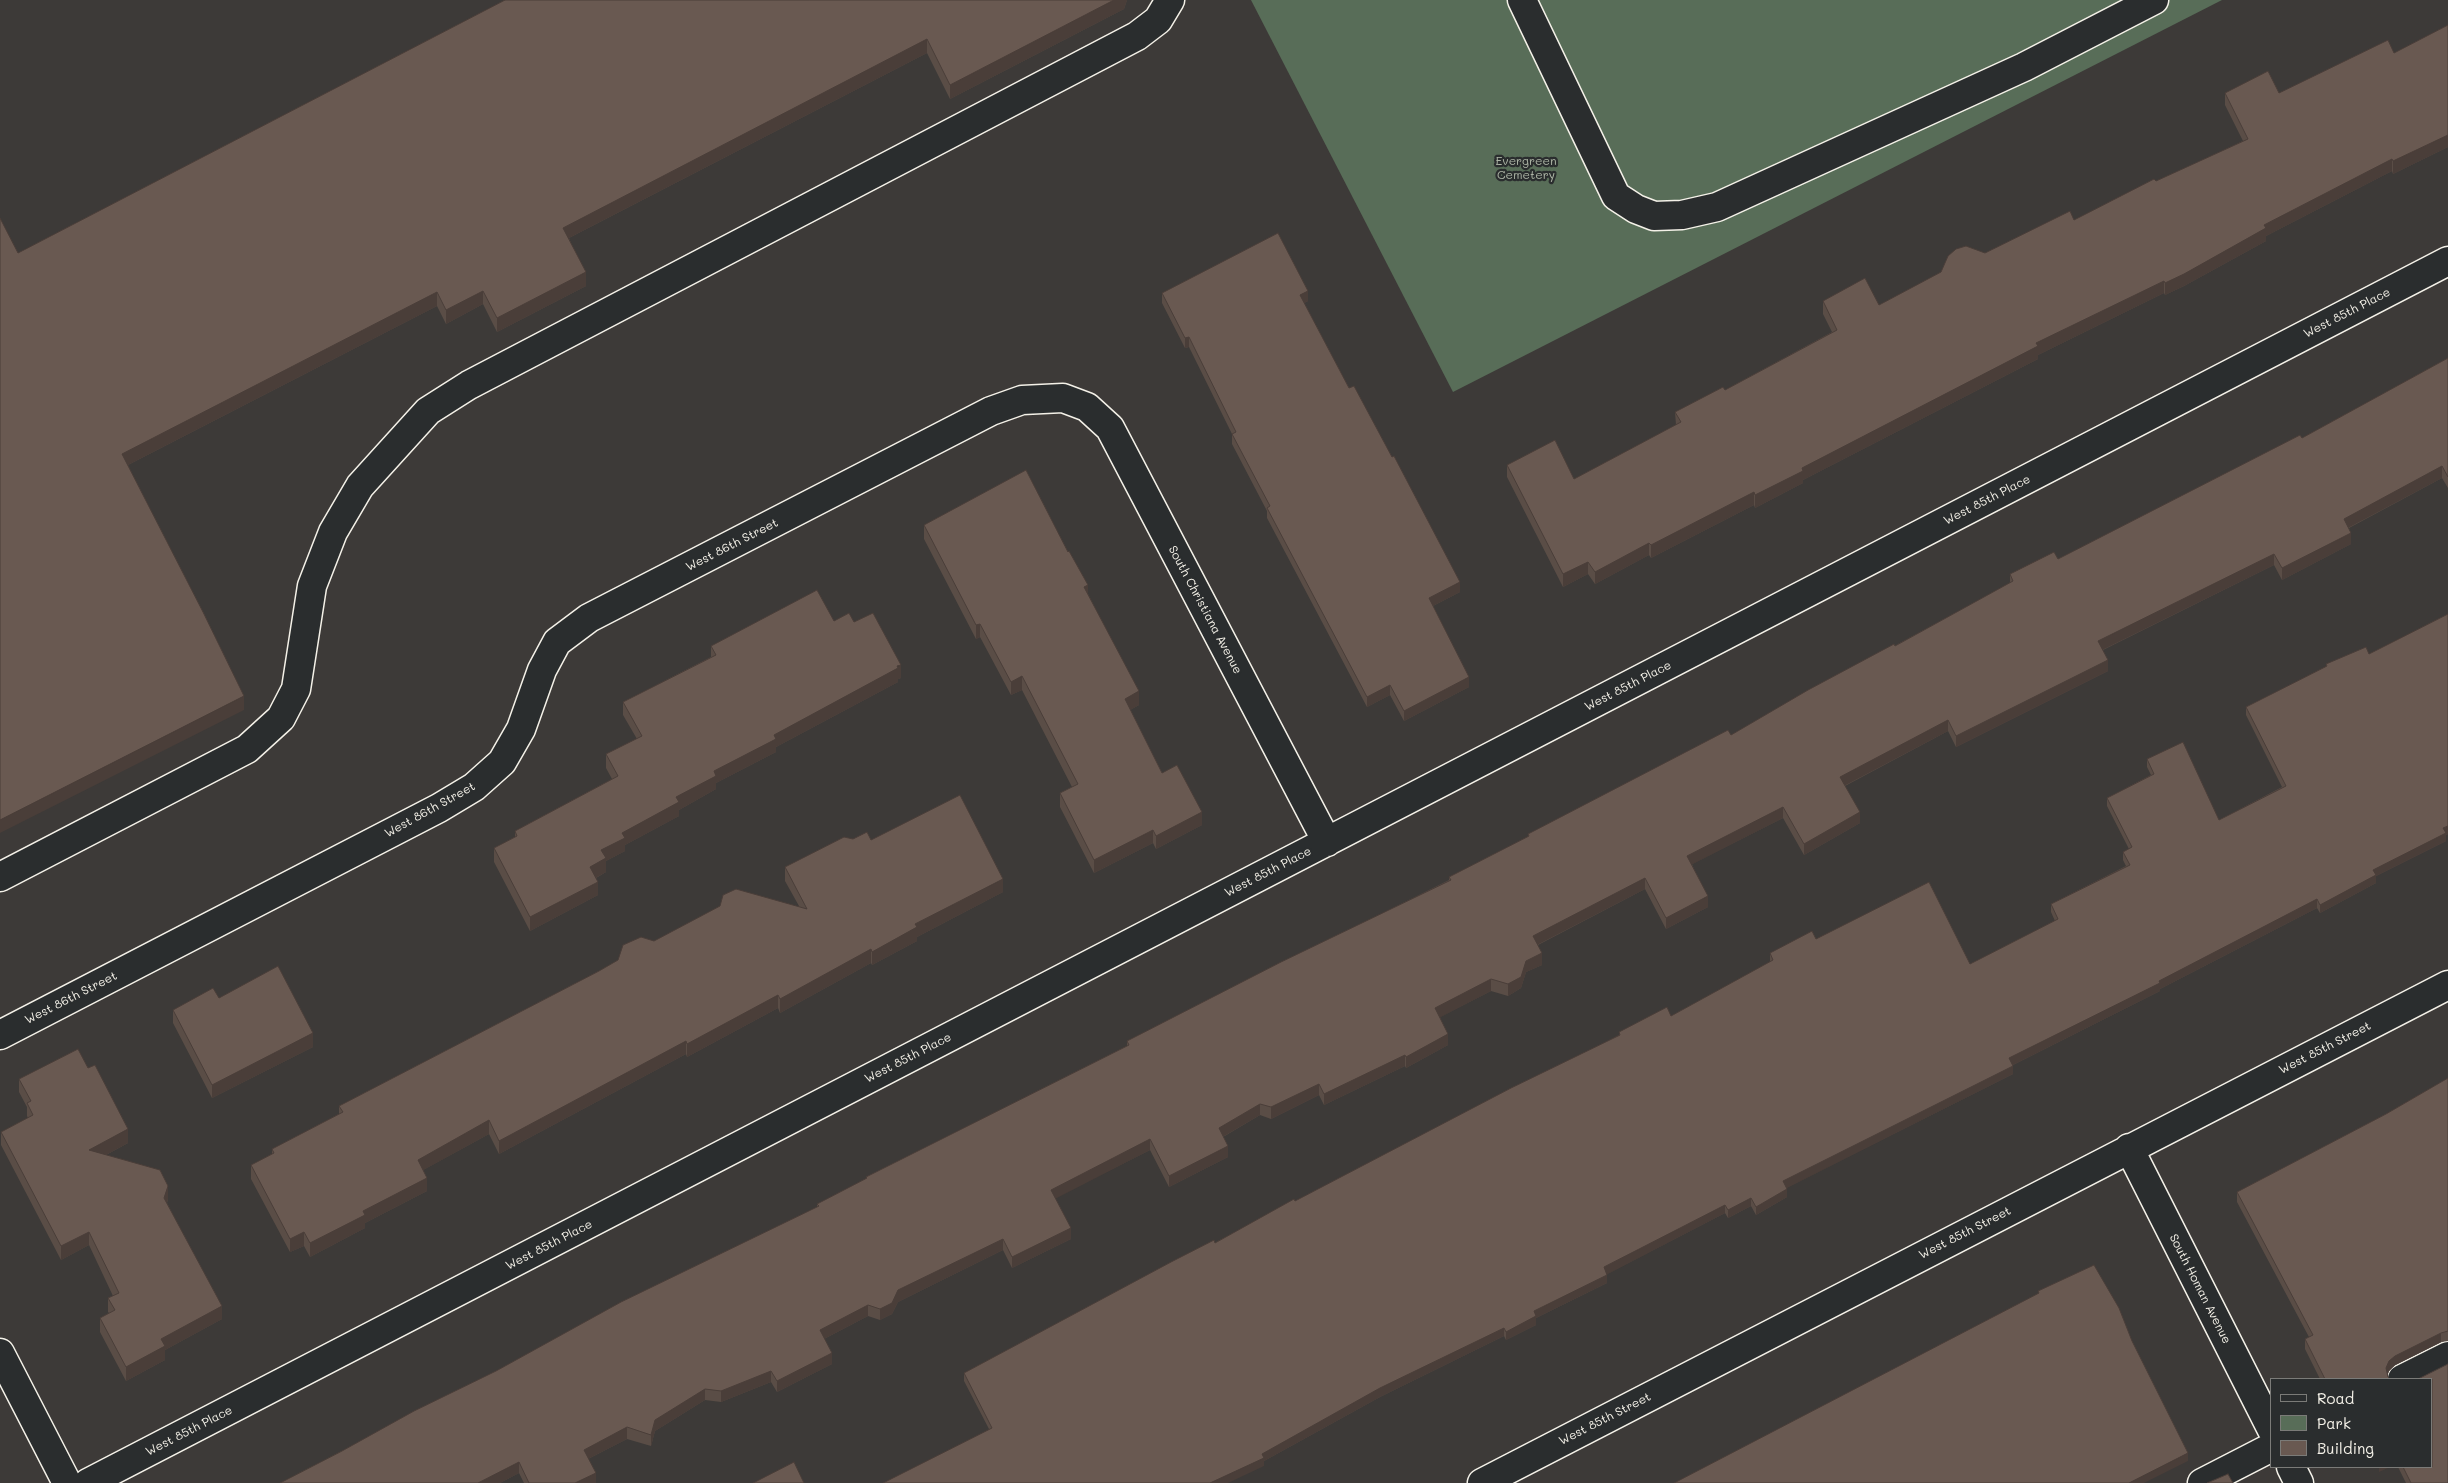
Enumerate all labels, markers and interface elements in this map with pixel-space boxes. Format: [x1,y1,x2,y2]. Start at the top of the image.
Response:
park label: Evergreen Cemetery [1495,154,1557,182]
street label: West 85th Place [2301,285,2393,341]
street label: West 85th Place [1941,472,2033,528]
street label: West 86th Street [684,516,780,574]
street label: South Christiana Avenue [1165,543,1245,677]
street label: West 85th Place [1582,658,1674,714]
street label: West 86th Street [382,779,478,841]
street label: West 85th Place [1222,844,1314,900]
street label: West 86th Street [23,969,119,1027]
street label: West 85th Street [2277,1019,2373,1077]
street label: West 85th Place [862,1030,954,1086]
street label: West 85th Street [1917,1204,2013,1262]
street label: West 85th Place [503,1217,595,1273]
street label: South Homan Avenue [2166,1232,2234,1346]
legend [2270,1378,2433,1468]
text: Road [2317,1388,2354,1408]
street label: West 85th Street [1557,1390,1653,1448]
street label: West 85th Place [143,1403,235,1459]
text: Park [2317,1413,2351,1433]
text: Building [2317,1438,2374,1458]

